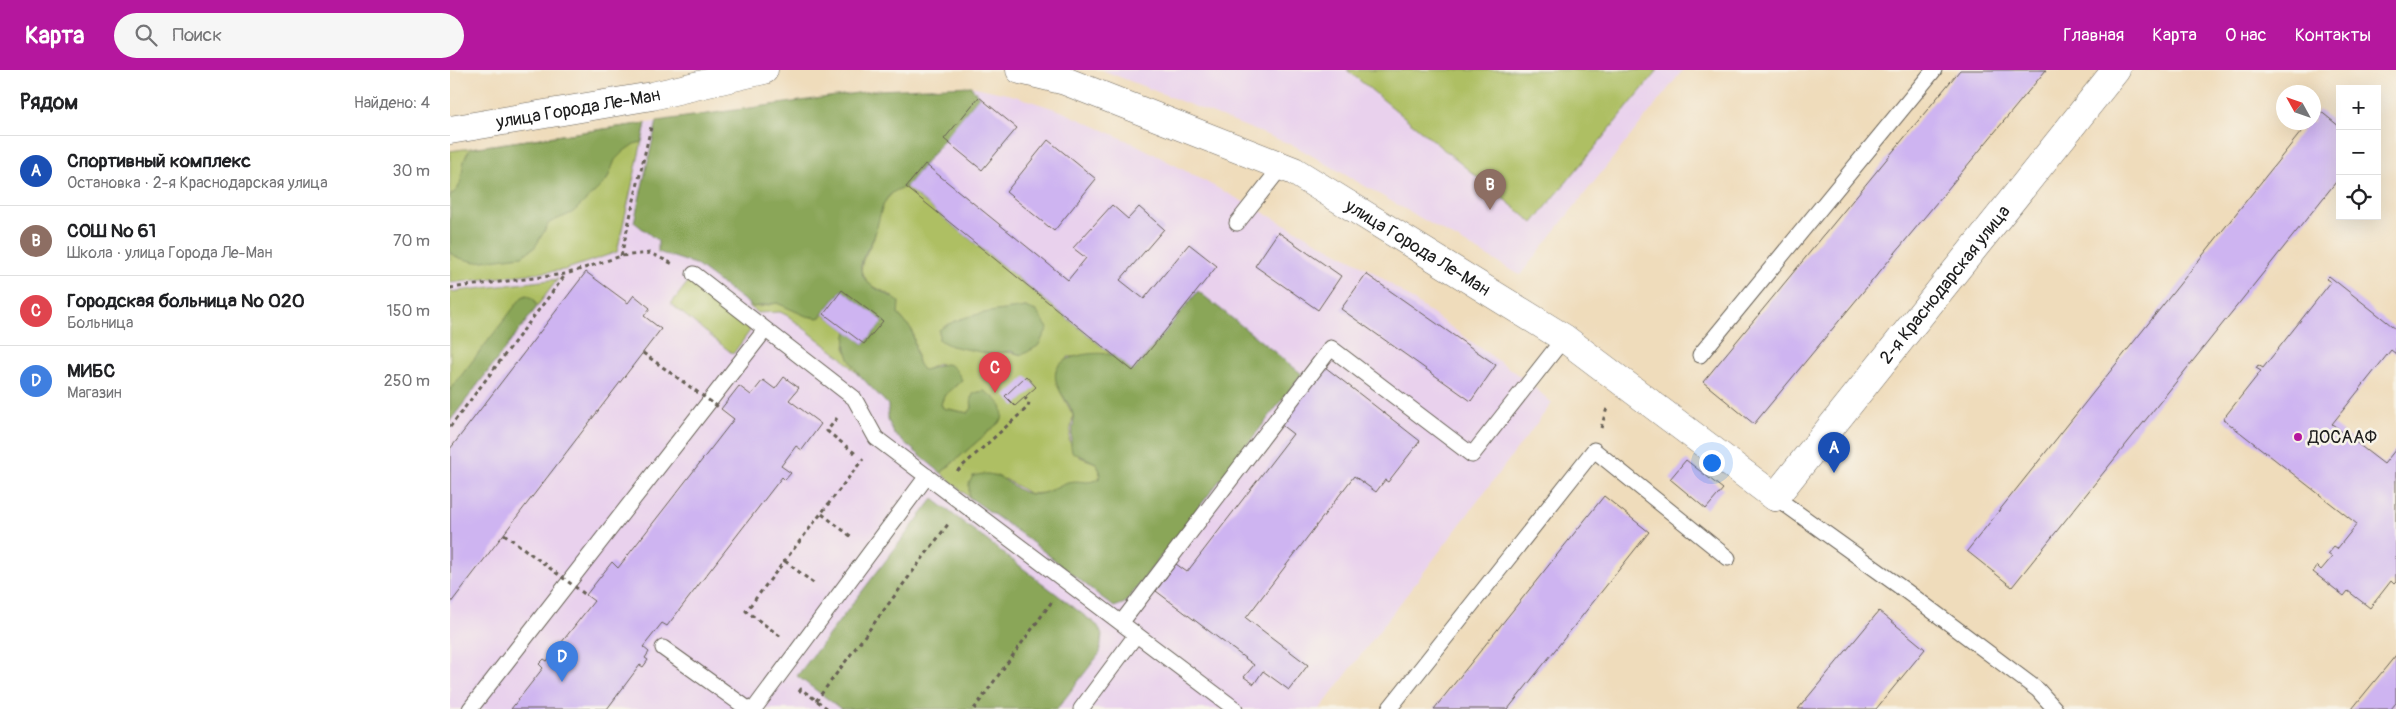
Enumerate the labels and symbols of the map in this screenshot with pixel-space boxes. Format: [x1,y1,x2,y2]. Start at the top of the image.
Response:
street label: улица Города Ле-Ман [494,83,663,134]
north arrow [2276,85,2321,130]
pin: B [1474,169,1506,210]
street label: улица Города Ле-Ман [1340,194,1494,301]
street label: 2-я Краснодарская улица [1875,201,2016,369]
pin: C [979,352,1011,393]
place label: ДОСААФ [2307,426,2377,449]
marker: ДОСААФ [2292,431,2304,443]
pin: A [1818,432,1850,473]
your location [1699,450,1725,476]
pin: D [546,641,578,682]

